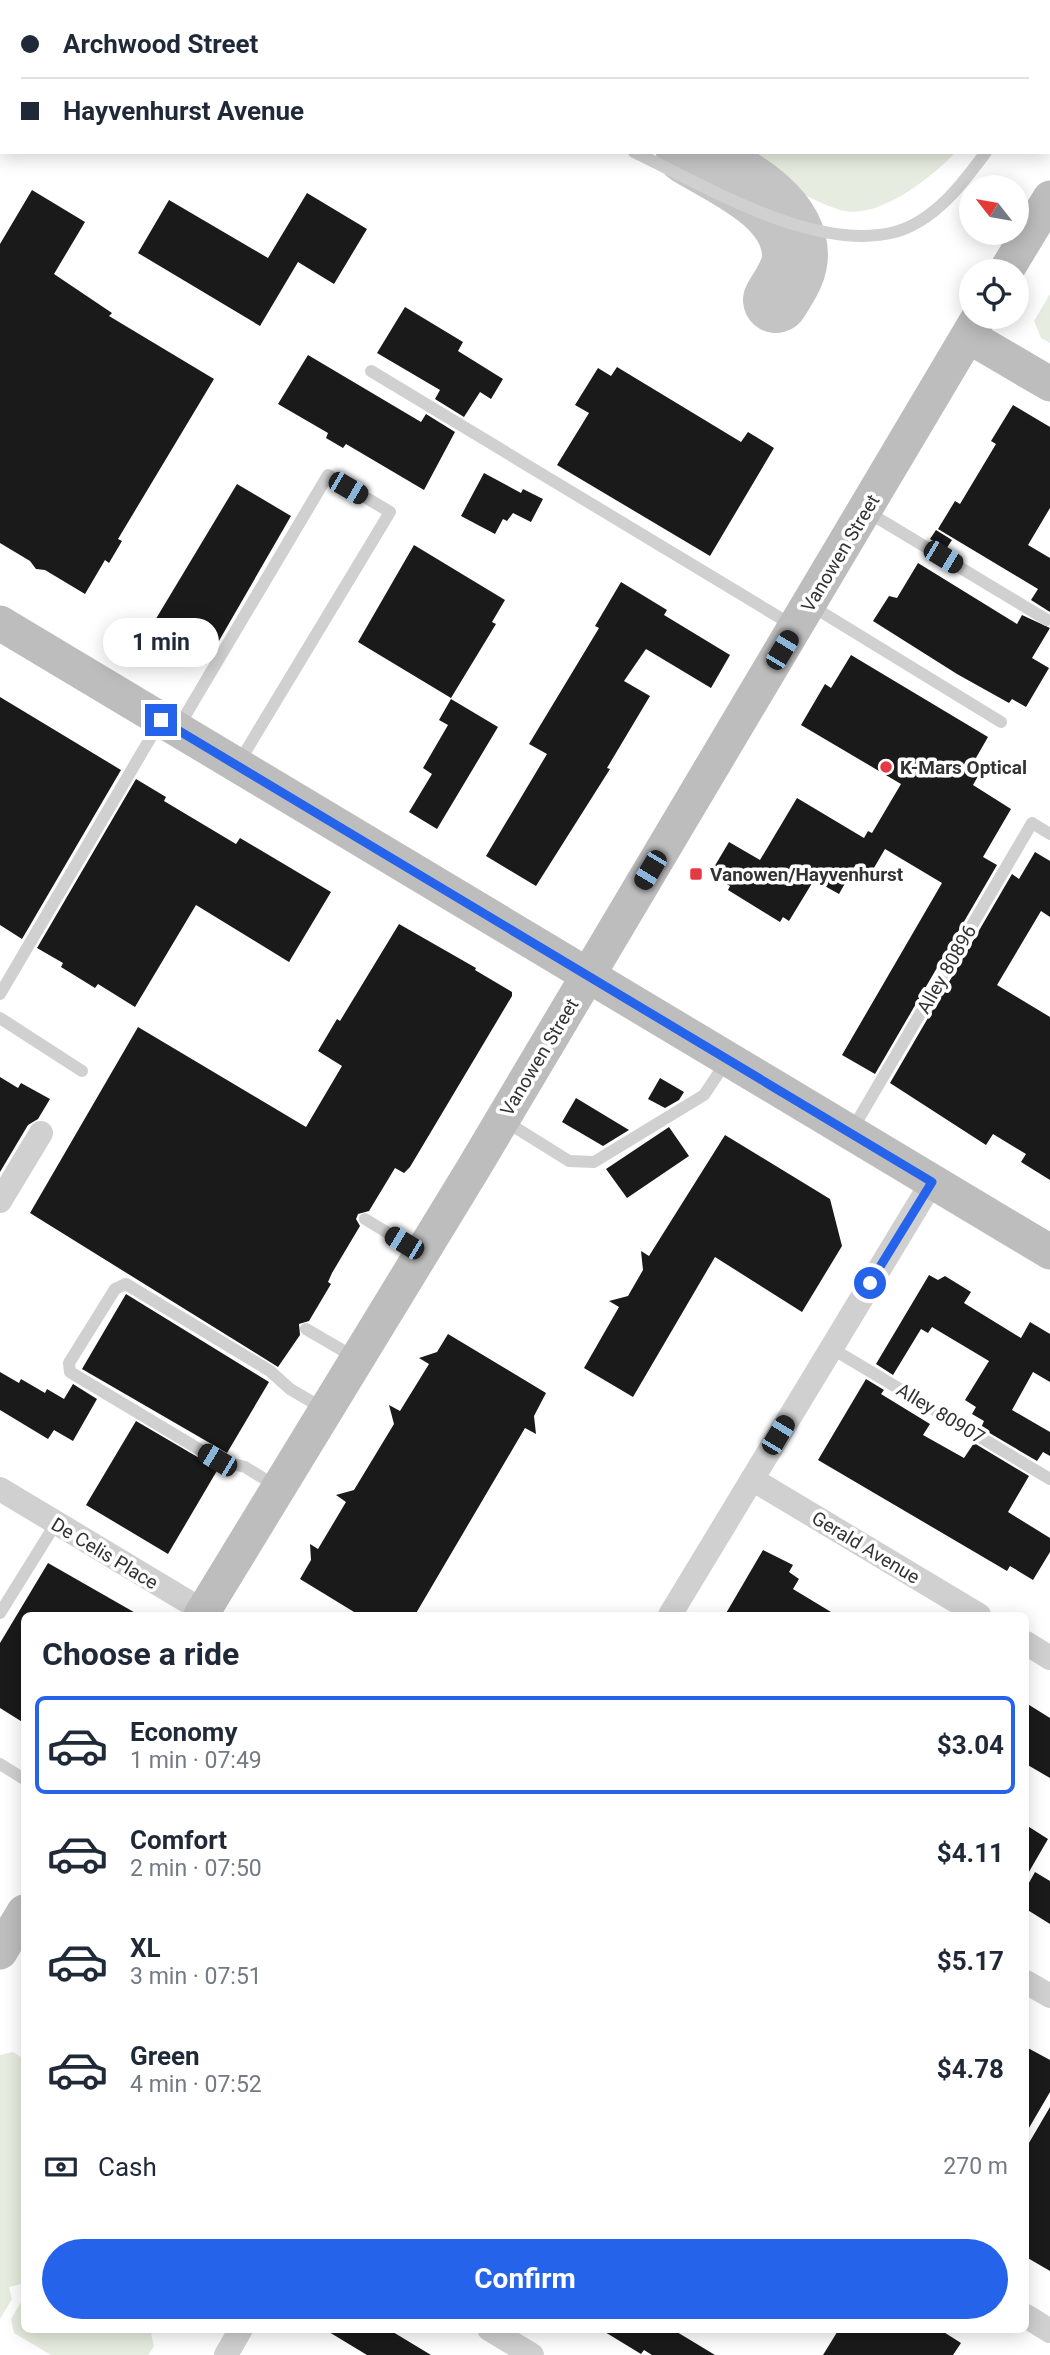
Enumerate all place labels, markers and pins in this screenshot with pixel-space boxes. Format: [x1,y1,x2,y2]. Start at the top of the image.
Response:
place label: K-Mars Optical [900,756,1027,779]
marker: K-Mars Optical [878,759,894,775]
place label: Vanowen/Hayvenhurst [710,863,904,886]
marker: Vanowen/Hayvenhurst [688,866,704,882]

